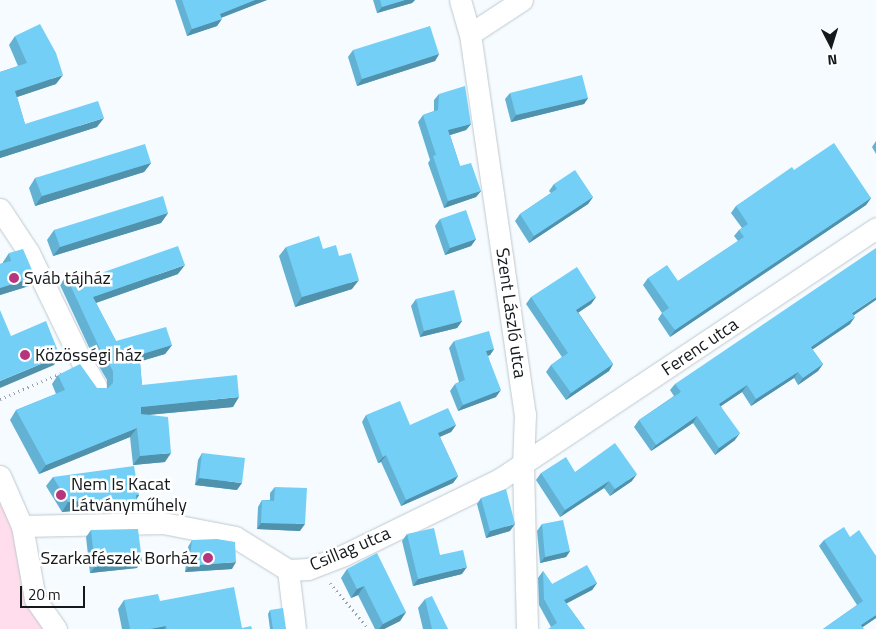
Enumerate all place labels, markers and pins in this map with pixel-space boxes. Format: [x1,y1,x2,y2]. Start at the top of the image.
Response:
place label: Sváb tájház [24,267,111,289]
marker: Sváb tájház [8,272,20,284]
place label: Közösségi ház [35,344,142,366]
marker: Közösségi ház [19,349,31,361]
place label: Nem Is Kacat Látványműhely [71,474,187,516]
marker: Nem Is Kacat Látványműhely [55,489,67,501]
place label: Szarkafészek Borház [41,547,198,569]
marker: Szarkafészek Borház [202,552,214,564]

